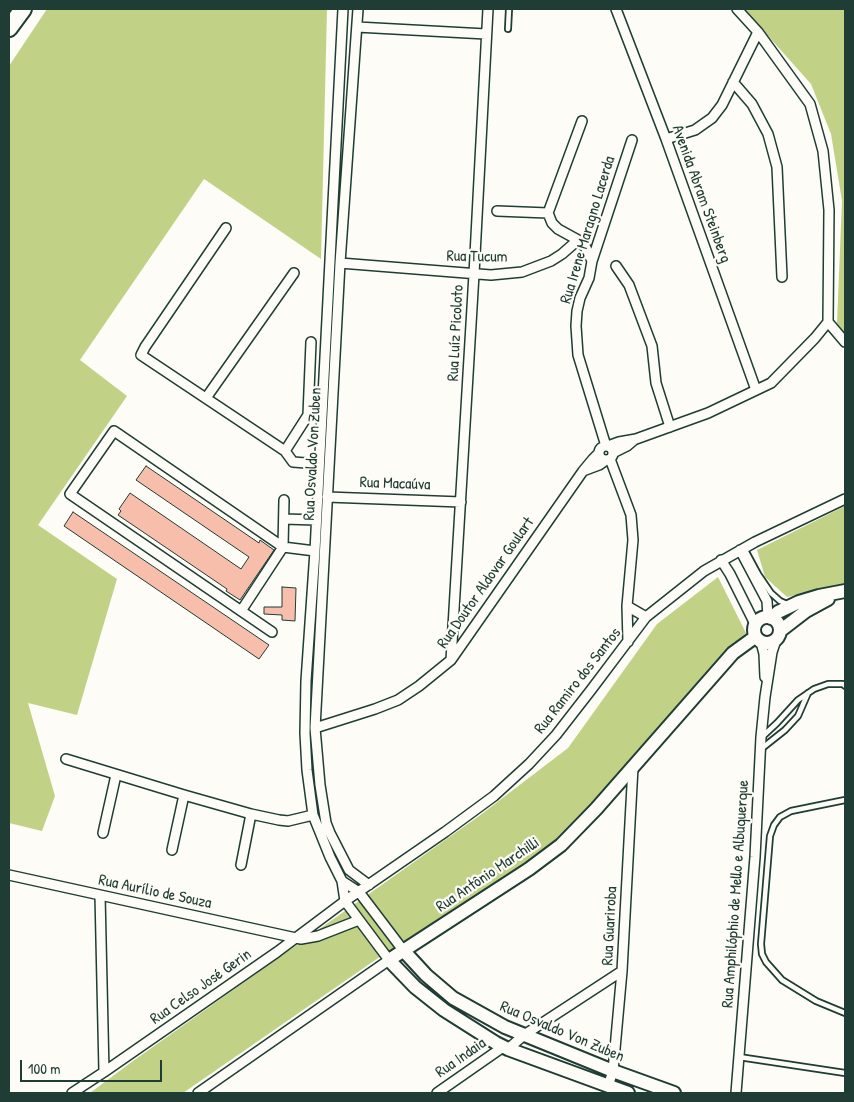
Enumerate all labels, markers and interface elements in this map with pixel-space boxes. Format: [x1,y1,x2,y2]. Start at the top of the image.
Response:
street label: Avenida Abram Steinberg [667,122,735,266]
street label: Rua Irene Maragno Lacerda [556,154,620,306]
street label: Rua Tucum [446,247,508,267]
street label: Rua Luíz Picoloto [444,284,468,382]
street label: Rua Osvaldo Von Zuben [300,387,326,521]
street label: Rua Macaúva [359,473,431,495]
street label: Rua Doutor Aldovar Goulart [433,514,539,652]
street label: Rua Ramiro dos Santos [531,624,625,738]
street label: Rua Amphilóphio de Mello e Albuquerque [718,779,754,1009]
street label: Rua Antônio Marchilli [433,833,543,917]
street label: Rua Aurílio de Souza [97,871,213,913]
street label: Rua Guariroba [598,886,622,966]
street label: Rua Celso José Gerin [147,945,255,1029]
street label: Rua Osvaldo Von Zuben [497,997,627,1067]
street label: Rua Indaia [432,1034,490,1082]
scale bar [22,1050,165,1082]
text: 100 m [28,1058,61,1079]

